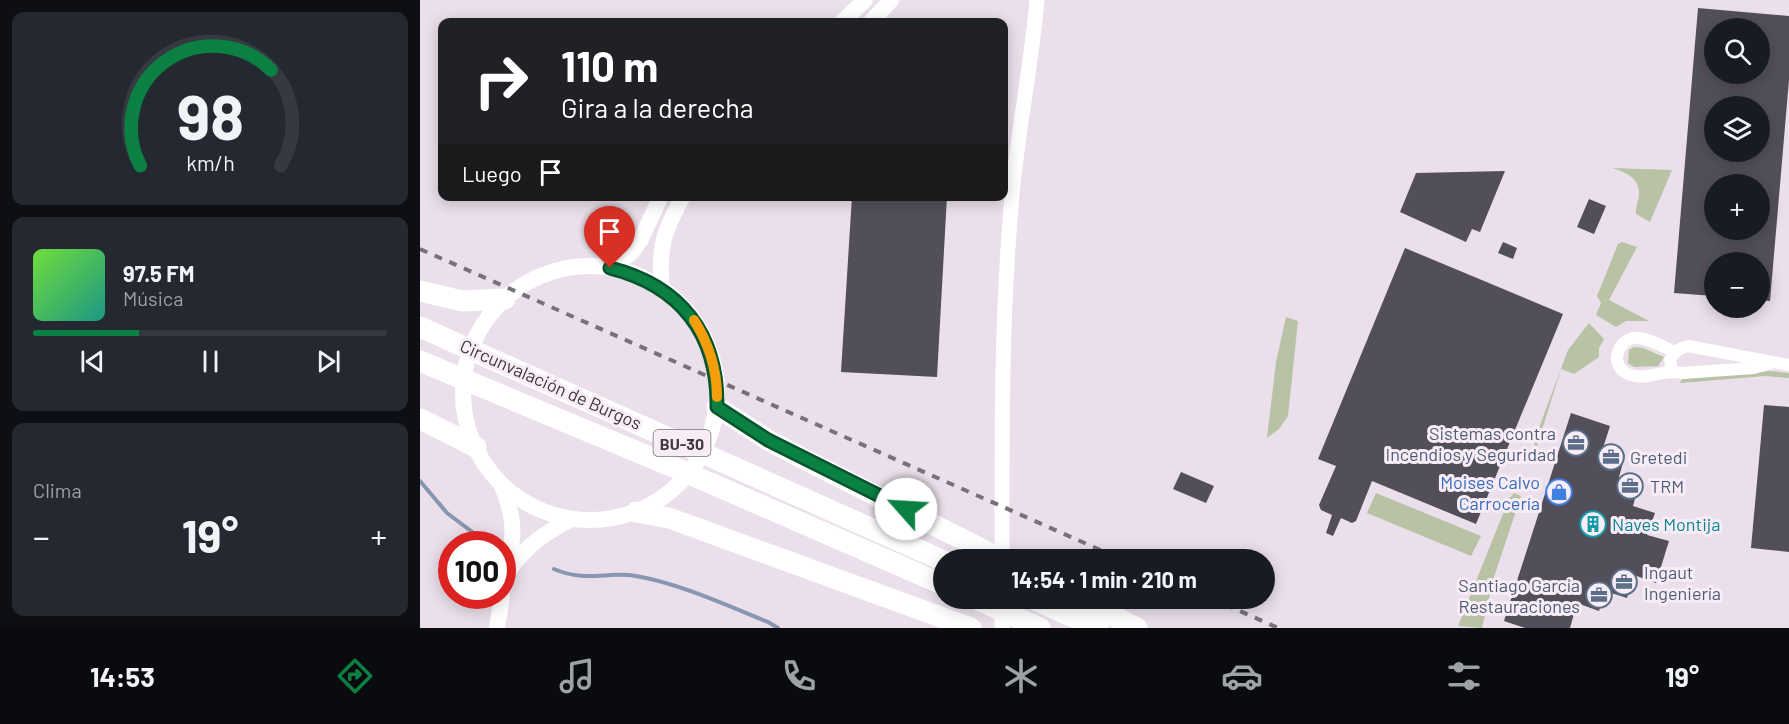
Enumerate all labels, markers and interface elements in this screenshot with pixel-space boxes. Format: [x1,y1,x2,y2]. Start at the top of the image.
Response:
map controls [1704,18,1770,318]
button: search [1704,18,1770,84]
text: 110 m [561,40,658,90]
icon: right [462,42,540,120]
text: 98 [177,78,243,152]
text: Gira a la derecha [561,91,754,123]
button: layers [1704,96,1770,162]
text: km/h [186,150,234,175]
icon: arrive [534,156,567,189]
text: Luego [462,160,522,186]
button: + [1704,174,1770,240]
pin [584,206,635,268]
icon: arrive [593,215,626,248]
button: − [1704,252,1770,318]
text: 97.5 FM [123,260,194,286]
text: Música [123,286,183,310]
street label: Circunvalación de Burgos [457,334,645,434]
icon: previous [76,345,109,378]
icon: pause [194,345,227,378]
icon: next [312,345,345,378]
place label: Sistemas contra Incendios y Seguridad [1386,422,1556,465]
office icon: Sistemas contra Incendios y Seguridad [1561,428,1591,458]
road number: BU-30 [654,430,710,456]
office icon: Gretedi [1596,442,1626,472]
place label: Gretedi [1630,446,1687,468]
place label: Moises Calvo Carrocería [1440,471,1540,514]
office icon: TRM [1615,471,1645,501]
place label: TRM [1650,475,1684,497]
position arrow [874,477,938,541]
shop icon: Moises Calvo Carrocería [1544,477,1574,507]
text: Clima [33,478,82,502]
text: 19° [182,508,238,562]
building icon: Naves Montija [1578,509,1608,539]
place label: Naves Montija [1612,513,1720,535]
text: − [33,516,50,556]
text: + [371,516,387,556]
speed limit sign: 100 [438,531,516,609]
place label: Ingaut Ingeniería [1644,561,1721,604]
text: 14:54 · 1 min · 210 m [1011,566,1197,592]
office icon: Ingaut Ingeniería [1609,567,1639,597]
place label: Santiago García Restauraciones [1458,574,1580,617]
office icon: Santiago García Restauraciones [1584,580,1614,610]
icon: directions [334,655,376,697]
icon: music [556,655,598,697]
icon: phone [778,655,820,697]
icon: climate [1000,655,1042,697]
icon: car [1221,655,1263,697]
icon: filters [1443,655,1485,697]
text: 14:53 [90,660,155,692]
text: 19° [1665,660,1699,692]

